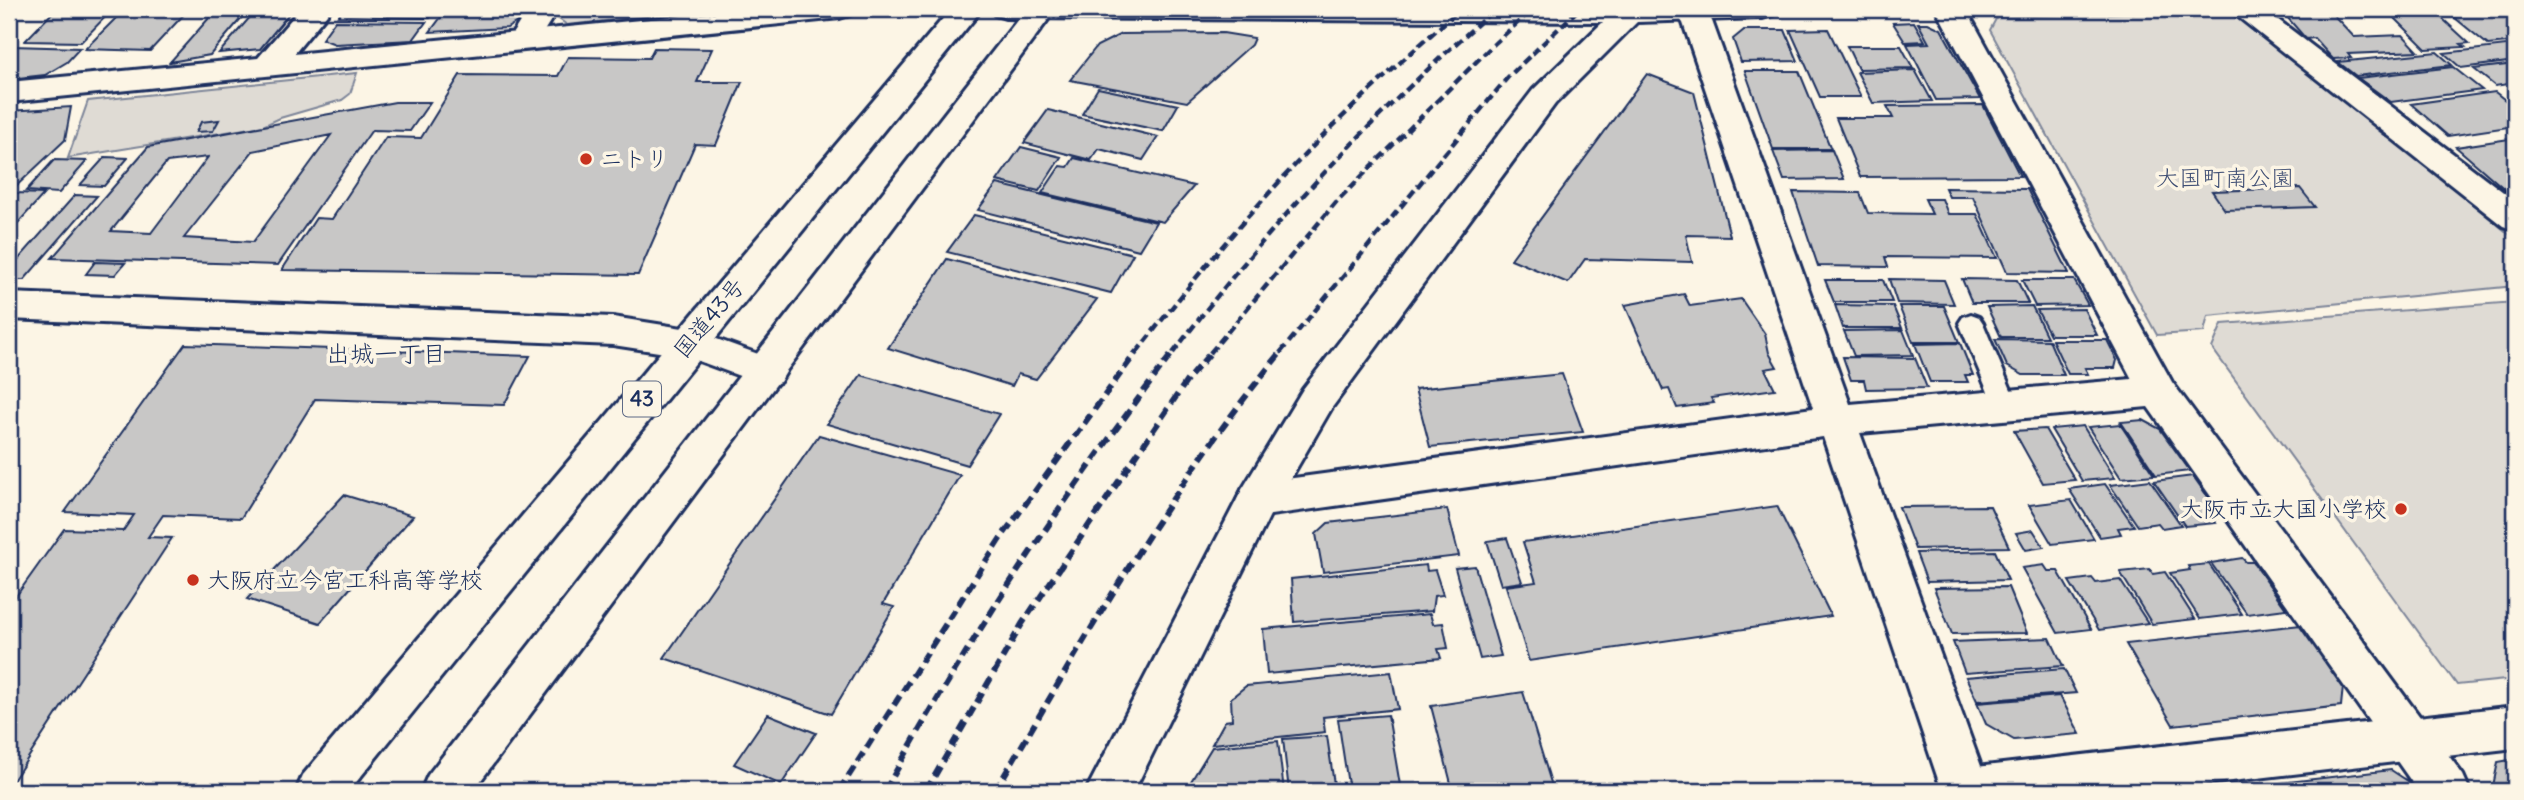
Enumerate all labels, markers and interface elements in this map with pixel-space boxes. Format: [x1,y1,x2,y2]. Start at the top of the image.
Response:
place label: ニトリ [600,144,669,173]
marker: ニトリ [578,151,594,167]
park label: 大国町南公園 [2156,163,2294,192]
street label: 国道43号 [667,272,750,364]
district label: 出城一丁目 [326,338,446,368]
road number: 43 [623,382,661,416]
place label: 大阪市立大国小学校 [2180,494,2387,523]
marker: 大阪市立大国小学校 [2393,501,2409,517]
place label: 大阪府立今宮工科高等学校 [207,565,483,594]
marker: 大阪府立今宮工科高等学校 [185,572,201,588]

